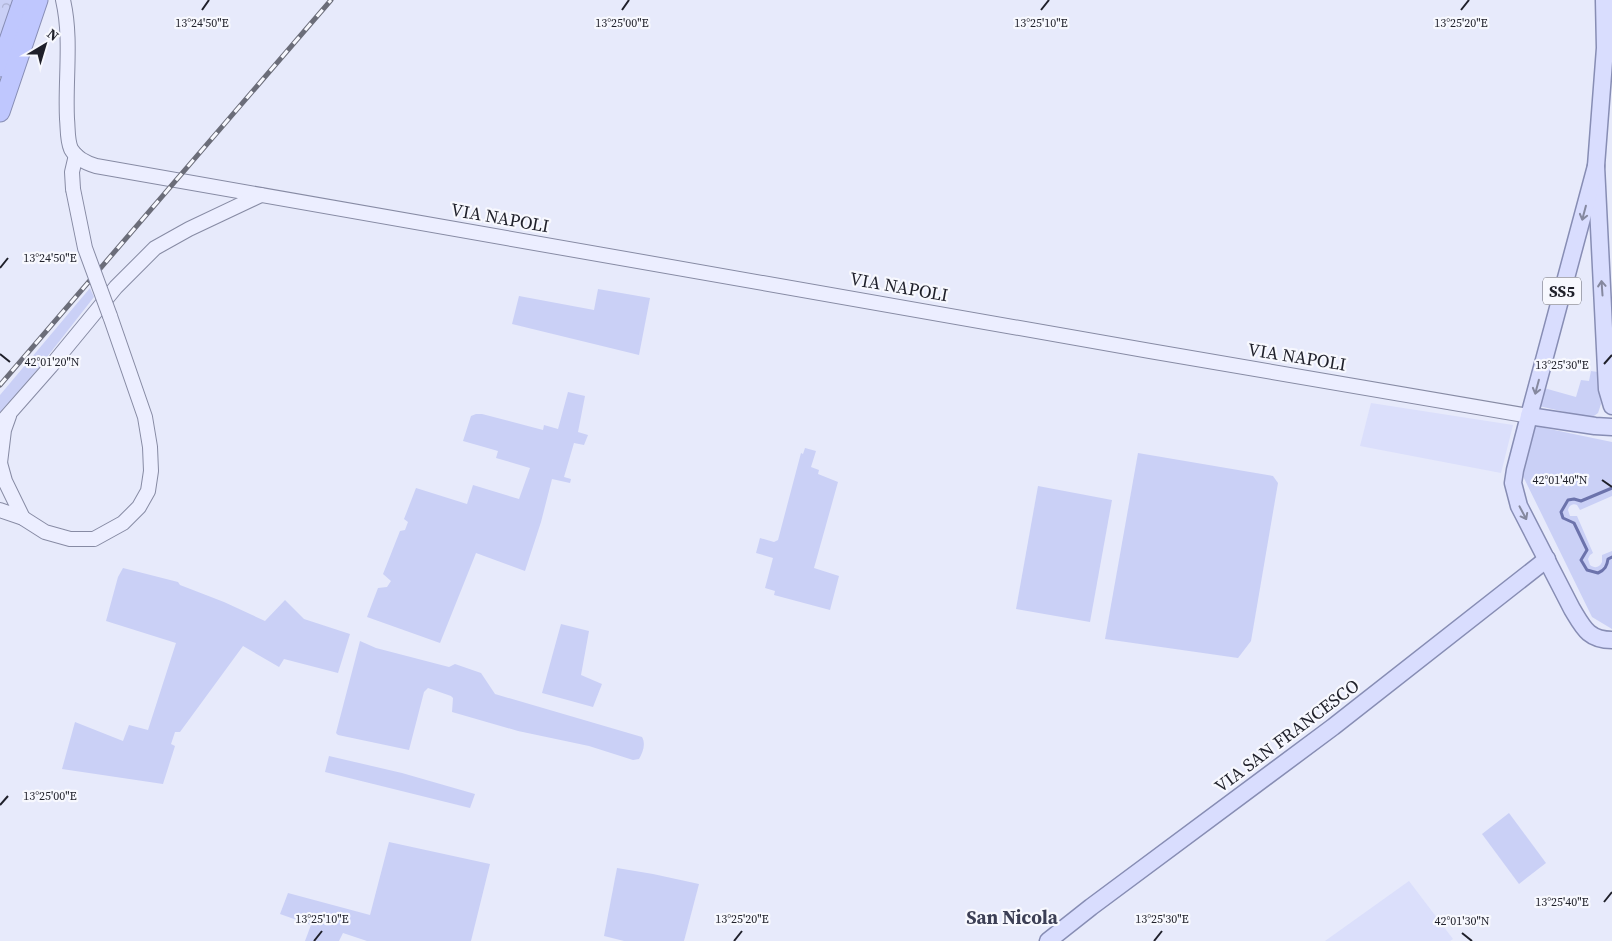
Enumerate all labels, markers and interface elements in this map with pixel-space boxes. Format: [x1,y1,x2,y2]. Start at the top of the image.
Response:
text: 13°24'50"E [175,15,229,31]
text: 13°25'00"E [595,15,649,31]
text: 13°25'10"E [1014,15,1068,31]
text: 13°25'20"E [1434,15,1488,31]
north arrow [20,20,70,70]
text: N [43,24,63,46]
street label: VIA NAPOLI [449,197,551,238]
one-way arrow [1578,205,1588,221]
text: 13°24'50"E [23,250,77,266]
street label: VIA NAPOLI [848,266,950,307]
road number: SS5 [1543,278,1581,304]
one-way arrow [1598,280,1607,296]
street label: VIA NAPOLI [1246,336,1348,377]
text: 42°01'20"N [24,354,80,370]
text: 13°25'30"E [1535,357,1589,373]
one-way arrow [1531,378,1541,394]
text: 42°01'40"N [1532,472,1588,488]
one-way arrow [1518,506,1528,521]
street label: VIA SAN FRANCESCO [1209,673,1364,798]
text: 13°25'00"E [23,788,77,804]
text: 13°25'40"E [1535,894,1589,910]
district label: San Nicola [966,904,1059,930]
text: 13°25'10"E [295,911,349,927]
text: 13°25'20"E [715,911,769,927]
text: 13°25'30"E [1135,911,1189,927]
text: 42°01'30"N [1434,913,1490,929]

